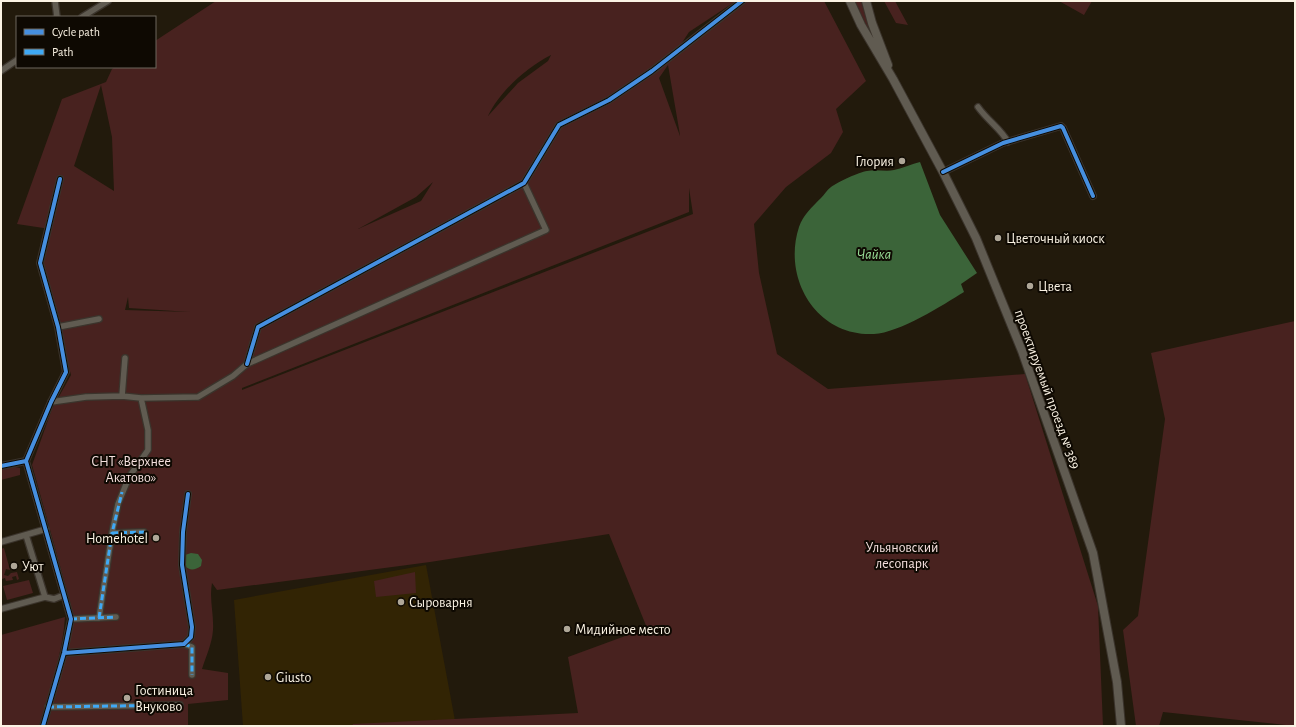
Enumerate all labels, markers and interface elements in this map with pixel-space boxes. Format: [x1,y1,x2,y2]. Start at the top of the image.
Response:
legend [16,16,156,68]
text: Cycle path [52,26,100,39]
text: Path [52,46,74,58]
place label: Глория [855,155,894,169]
marker: Глория [897,156,907,166]
place label: Цветочный киоск [1006,232,1105,246]
marker: Цветочный киоск [993,233,1003,243]
water label: Чайка [857,247,891,262]
place label: Цвета [1038,280,1073,294]
marker: Цвета [1025,281,1035,291]
street label: проектируемый проезд № 389 [1012,308,1082,471]
park label: СНТ «Верхнее Акатово» [91,455,171,485]
place label: Homehotel [86,532,148,546]
marker: Homehotel [151,533,161,543]
park label: Ульяновский лесопарк [866,541,938,571]
place label: Уют [22,560,45,574]
marker: Уют [9,561,19,571]
place label: Сыроварня [409,596,473,610]
marker: Сыроварня [396,597,406,607]
place label: Мидийное место [575,623,671,637]
marker: Мидийное место [562,624,572,634]
place label: Giusto [276,671,311,685]
marker: Giusto [263,672,273,682]
place label: Гостиница Внуково [135,684,194,714]
marker: Гостиница Внуково [122,693,132,703]

